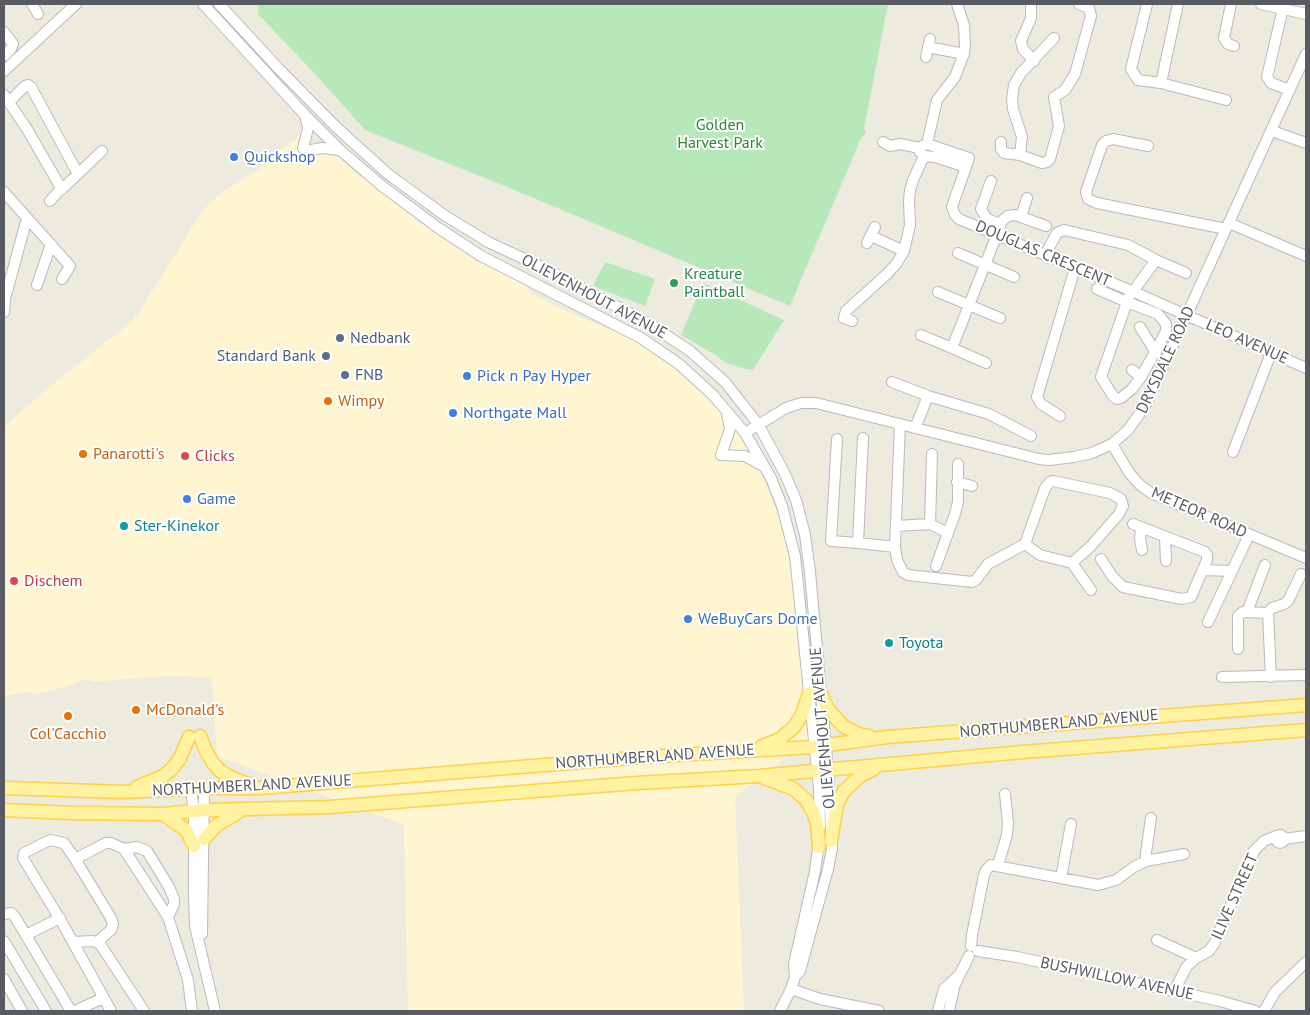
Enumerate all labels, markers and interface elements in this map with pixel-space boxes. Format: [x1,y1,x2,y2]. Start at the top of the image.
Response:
park label: Golden Harvest Park [677,115,763,153]
place label: Quickshop [244,147,315,167]
marker: Quickshop [228,151,240,163]
street label: DOUGLAS CRESCENT [972,217,1114,291]
street label: OLIEVENHOUT AVENUE [518,250,670,344]
place label: Kreature Paintball [684,264,745,302]
marker: Kreature Paintball [668,277,680,289]
street label: DRYSDALE ROAD [1133,303,1199,417]
street label: LEO AVENUE [1203,315,1291,369]
place label: Nedbank [350,328,410,348]
marker: Nedbank [334,332,346,344]
place label: Standard Bank [217,346,316,366]
marker: Standard Bank [320,350,332,362]
place label: FNB [355,365,383,385]
place label: Pick n Pay Hyper [477,366,591,386]
marker: FNB [339,369,351,381]
marker: Pick n Pay Hyper [461,370,473,382]
place label: Wimpy [338,391,384,411]
marker: Wimpy [322,395,334,407]
place label: Northgate Mall [463,403,567,423]
marker: Northgate Mall [447,407,459,419]
place label: Panarotti's [93,444,164,464]
place label: Clicks [195,446,235,466]
marker: Panarotti's [77,448,89,460]
marker: Clicks [179,450,191,462]
street label: METEOR ROAD [1148,483,1250,543]
place label: Game [197,489,236,509]
marker: Game [181,493,193,505]
place label: Ster-Kinekor [134,516,219,536]
marker: Ster-Kinekor [118,520,130,532]
place label: Dischem [24,571,83,591]
marker: Dischem [8,575,20,587]
place label: WeBuyCars Dome [698,609,818,629]
marker: WeBuyCars Dome [682,613,694,625]
place label: Toyota [899,633,943,653]
marker: Toyota [883,637,895,649]
street label: OLIEVENHOUT AVENUE [806,646,840,810]
place label: McDonald's [146,700,224,720]
marker: McDonald's [130,704,142,716]
street label: NORTHUMBERLAND AVENUE [959,706,1159,742]
marker: Col'Cacchio [62,710,74,722]
place label: Col'Cacchio [29,724,107,744]
street label: NORTHUMBERLAND AVENUE [555,740,755,774]
street label: NORTHUMBERLAND AVENUE [152,771,352,801]
street label: ILIVE STREET [1207,851,1263,943]
street label: BUSHWILLOW AVENUE [1038,953,1196,1005]

